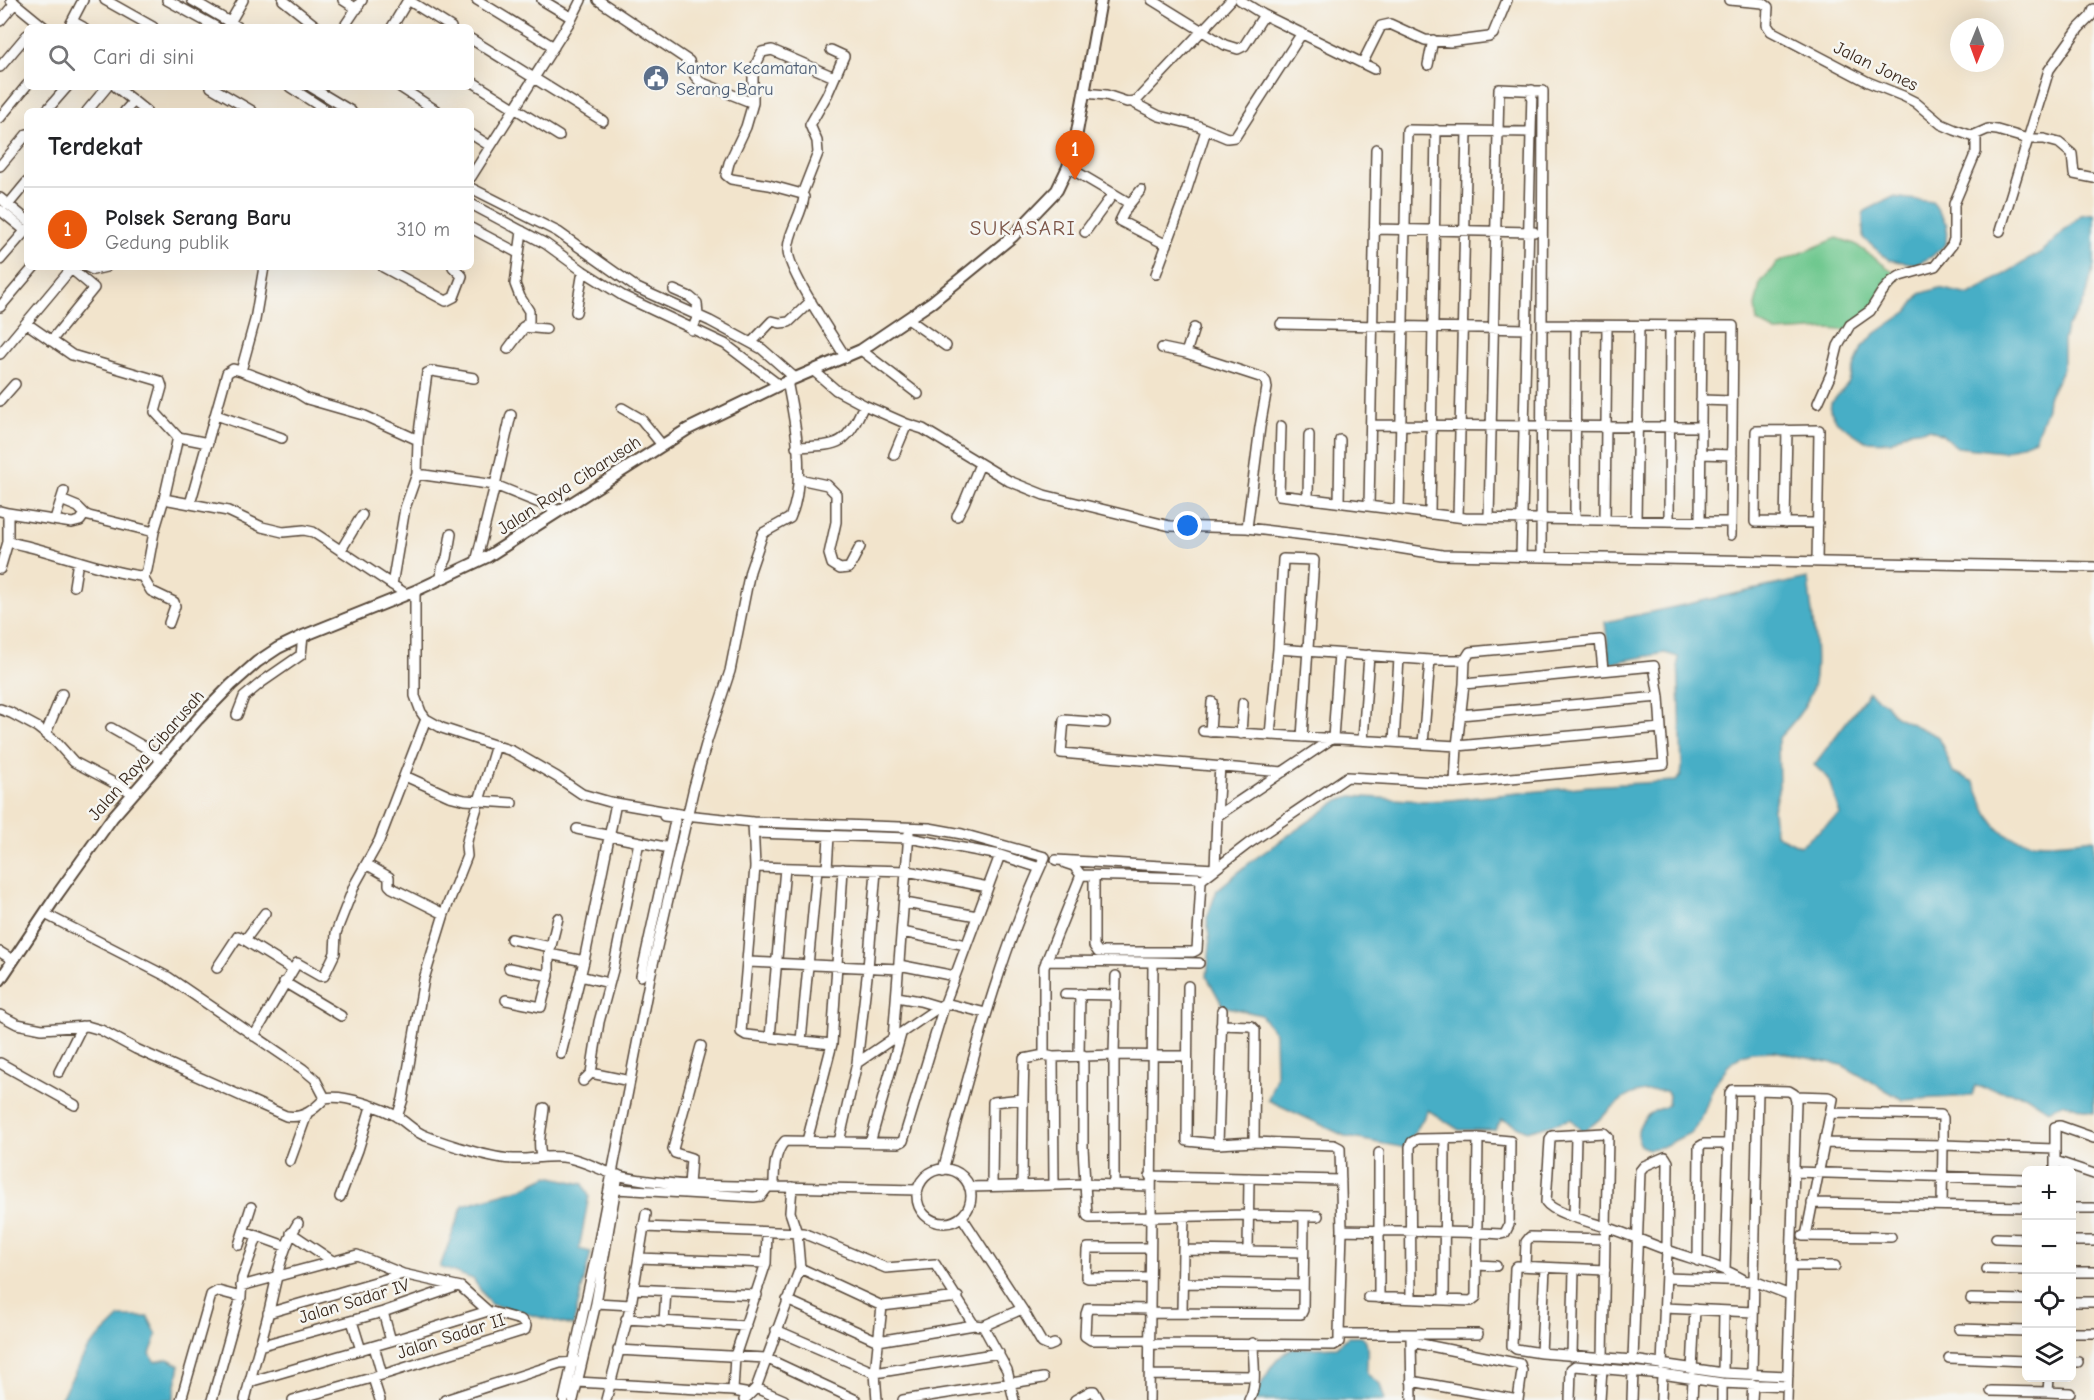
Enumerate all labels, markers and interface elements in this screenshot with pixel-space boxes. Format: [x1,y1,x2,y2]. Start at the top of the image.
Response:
north arrow [1950,18,2004,72]
search box [24,24,474,90]
street label: Jalan Jones [1830,37,1921,96]
icon: search [45,41,78,74]
text: Cari di sini [93,44,194,70]
place label: Kantor Kecamatan Serang Baru [676,58,818,100]
public building icon: Kantor Kecamatan Serang Baru [641,63,671,93]
pin: 1 [1056,130,1094,180]
text: Terdekat [48,132,142,162]
text: Polsek Serang Baru [105,205,291,231]
district label: SUKASARI [970,216,1076,240]
text: 1 [64,218,71,241]
text: 310 m [397,218,450,241]
text: Gedung publik [105,231,229,254]
street label: Jalan Raya Cibarusah [494,431,645,540]
your location [1173,511,1202,540]
street label: Jalan Raya Cibarusah [84,686,209,825]
map controls [2022,1166,2076,1382]
button: + [2022,1166,2076,1220]
button: − [2022,1220,2076,1274]
button: locate [2022,1274,2076,1328]
street label: Jalan Sadar IV [296,1275,412,1328]
street label: Jalan Sadar II [395,1309,508,1364]
button: layers [2022,1328,2076,1382]

